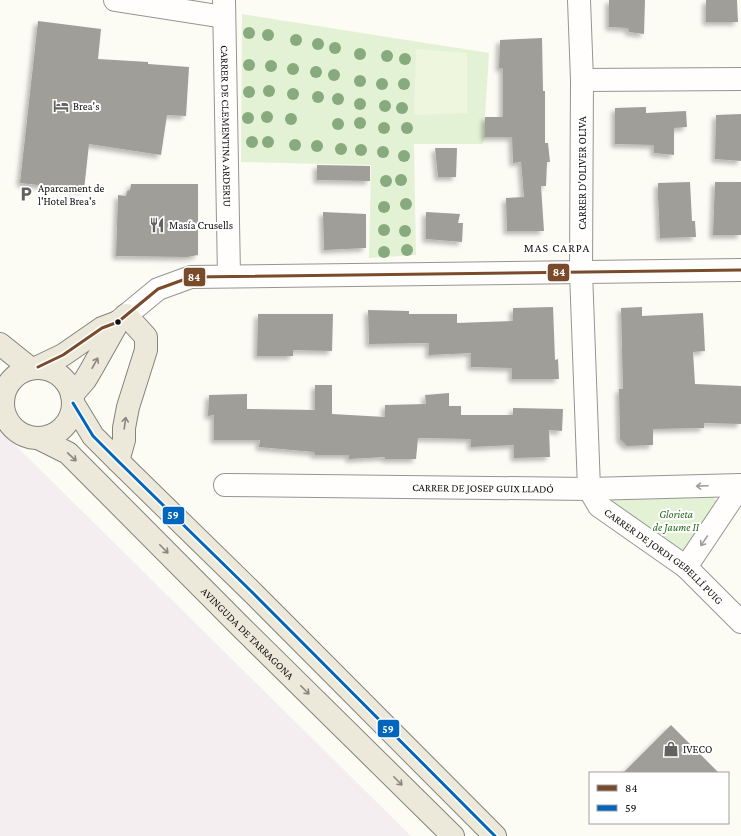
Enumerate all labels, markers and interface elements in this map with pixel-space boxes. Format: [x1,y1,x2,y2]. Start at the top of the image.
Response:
street label: CARRER DE CLEMENTINA ARDERIU [219,45,234,207]
hotel icon: Brea's [52,97,70,115]
place label: Brea's [73,100,99,112]
street label: CARRER D'OLIVER OLIVA [576,115,588,230]
place label: Aparcament de l'Hotel Brea's [38,182,105,207]
parking icon: Aparcament de l'Hotel Brea's [17,185,35,203]
restaurant icon: Masía Crusells [148,216,166,234]
place label: Masía Crusells [169,219,233,231]
district label: MAS CARPA [524,241,590,255]
line badge: 84 [547,263,570,282]
text: 84 [553,266,565,278]
line badge: 84 [183,267,206,287]
text: 84 [188,271,200,283]
unlabelled marker [113,317,123,327]
one-way arrow [92,357,99,369]
one-way arrow [121,417,129,430]
one-way arrow [67,453,77,462]
street label: CARRER DE JOSEP GUIX LLADÓ [412,481,554,495]
one-way arrow [696,482,709,490]
line badge: 59 [162,506,185,525]
street label: CARRER DE JORDI GEBELLÍ PUIG [602,506,726,607]
park label: Glorieta de Jaume II [653,508,700,534]
text: 59 [167,509,179,521]
one-way arrow [700,535,708,546]
one-way arrow [159,544,169,554]
street label: AVINGUDA DE TARRAGONA [199,585,297,682]
one-way arrow [300,685,310,695]
line badge: 59 [377,719,400,738]
text: 59 [382,723,394,735]
shop icon: IVECO [662,740,680,758]
place label: IVECO [683,743,712,755]
legend [589,772,729,824]
one-way arrow [393,777,403,786]
text: 84 [625,781,638,795]
text: 59 [625,801,637,815]

